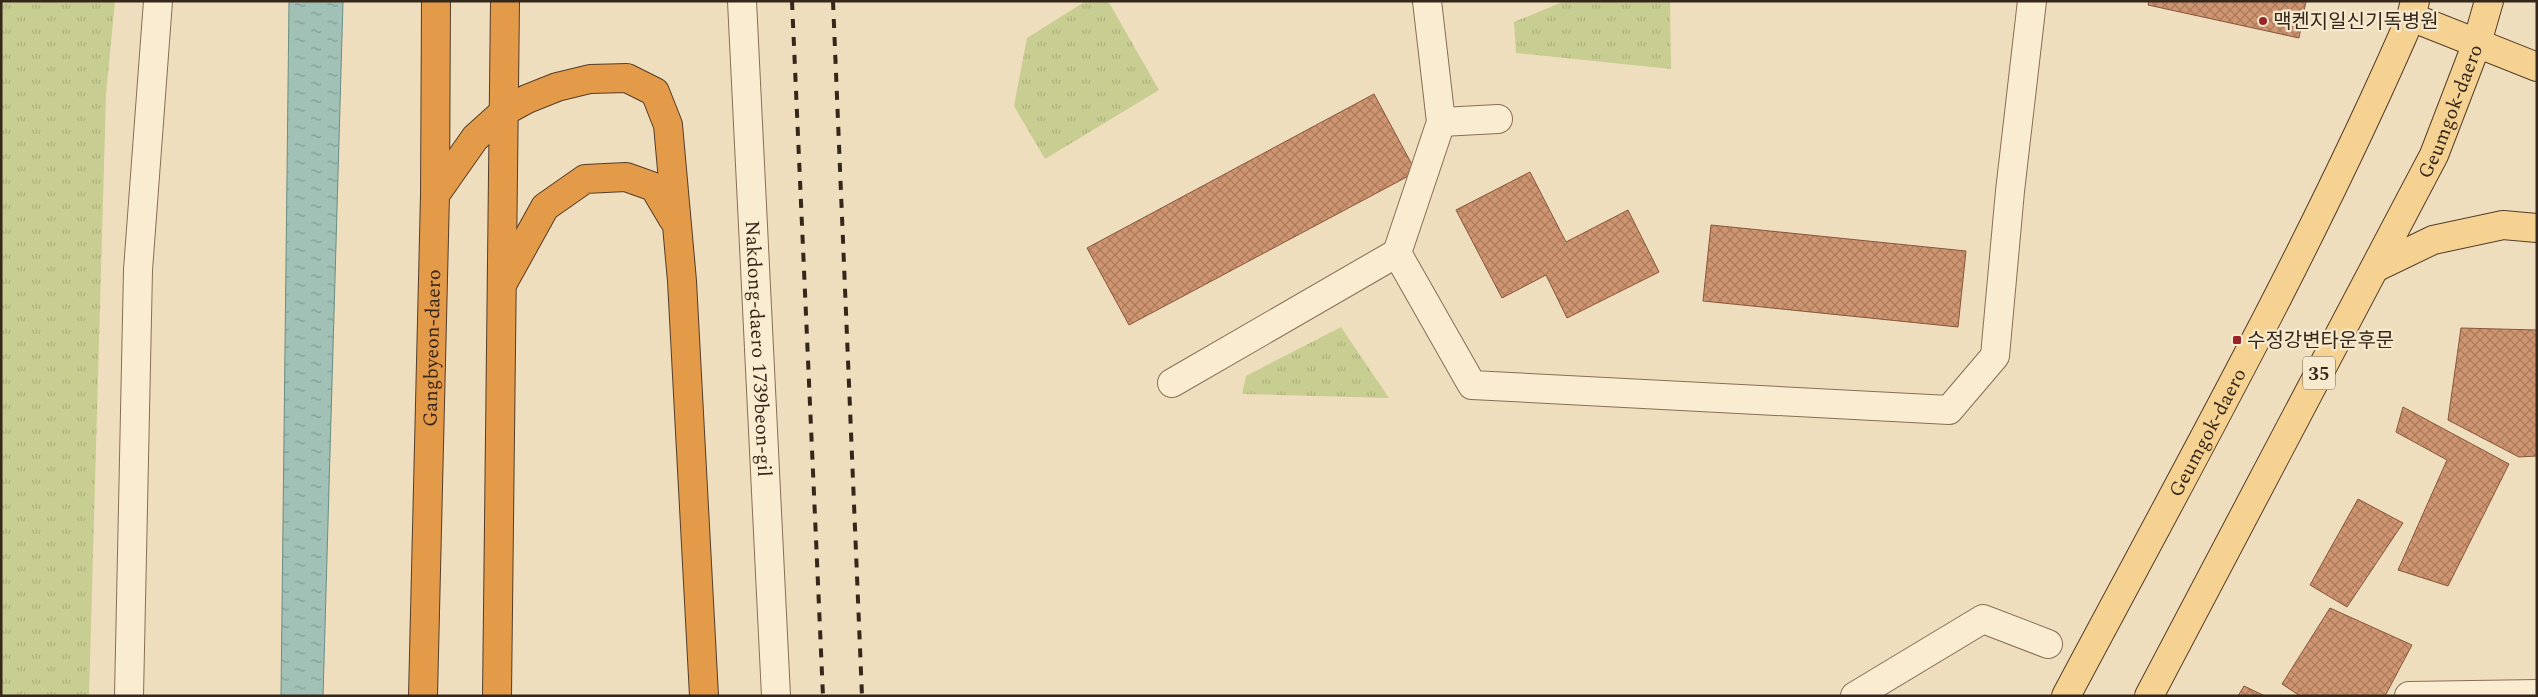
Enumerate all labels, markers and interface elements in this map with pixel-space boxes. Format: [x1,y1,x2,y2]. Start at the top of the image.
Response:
place label: 맥켄지일신기독병원 [2273,7,2439,37]
marker: 맥켄지일신기독병원 [2257,15,2269,27]
street label: Geumgok-daero [2410,40,2491,184]
street label: Nakdong-daero 1739beon-gil [737,220,779,478]
street label: Gangbyeon-daero [415,269,449,427]
place label: 수정강변타운후문 [2247,326,2394,356]
marker: 수정강변타운후문 [2231,334,2243,346]
road number: 35 [2303,356,2335,389]
street label: Geumgok-daero [2161,363,2254,503]

